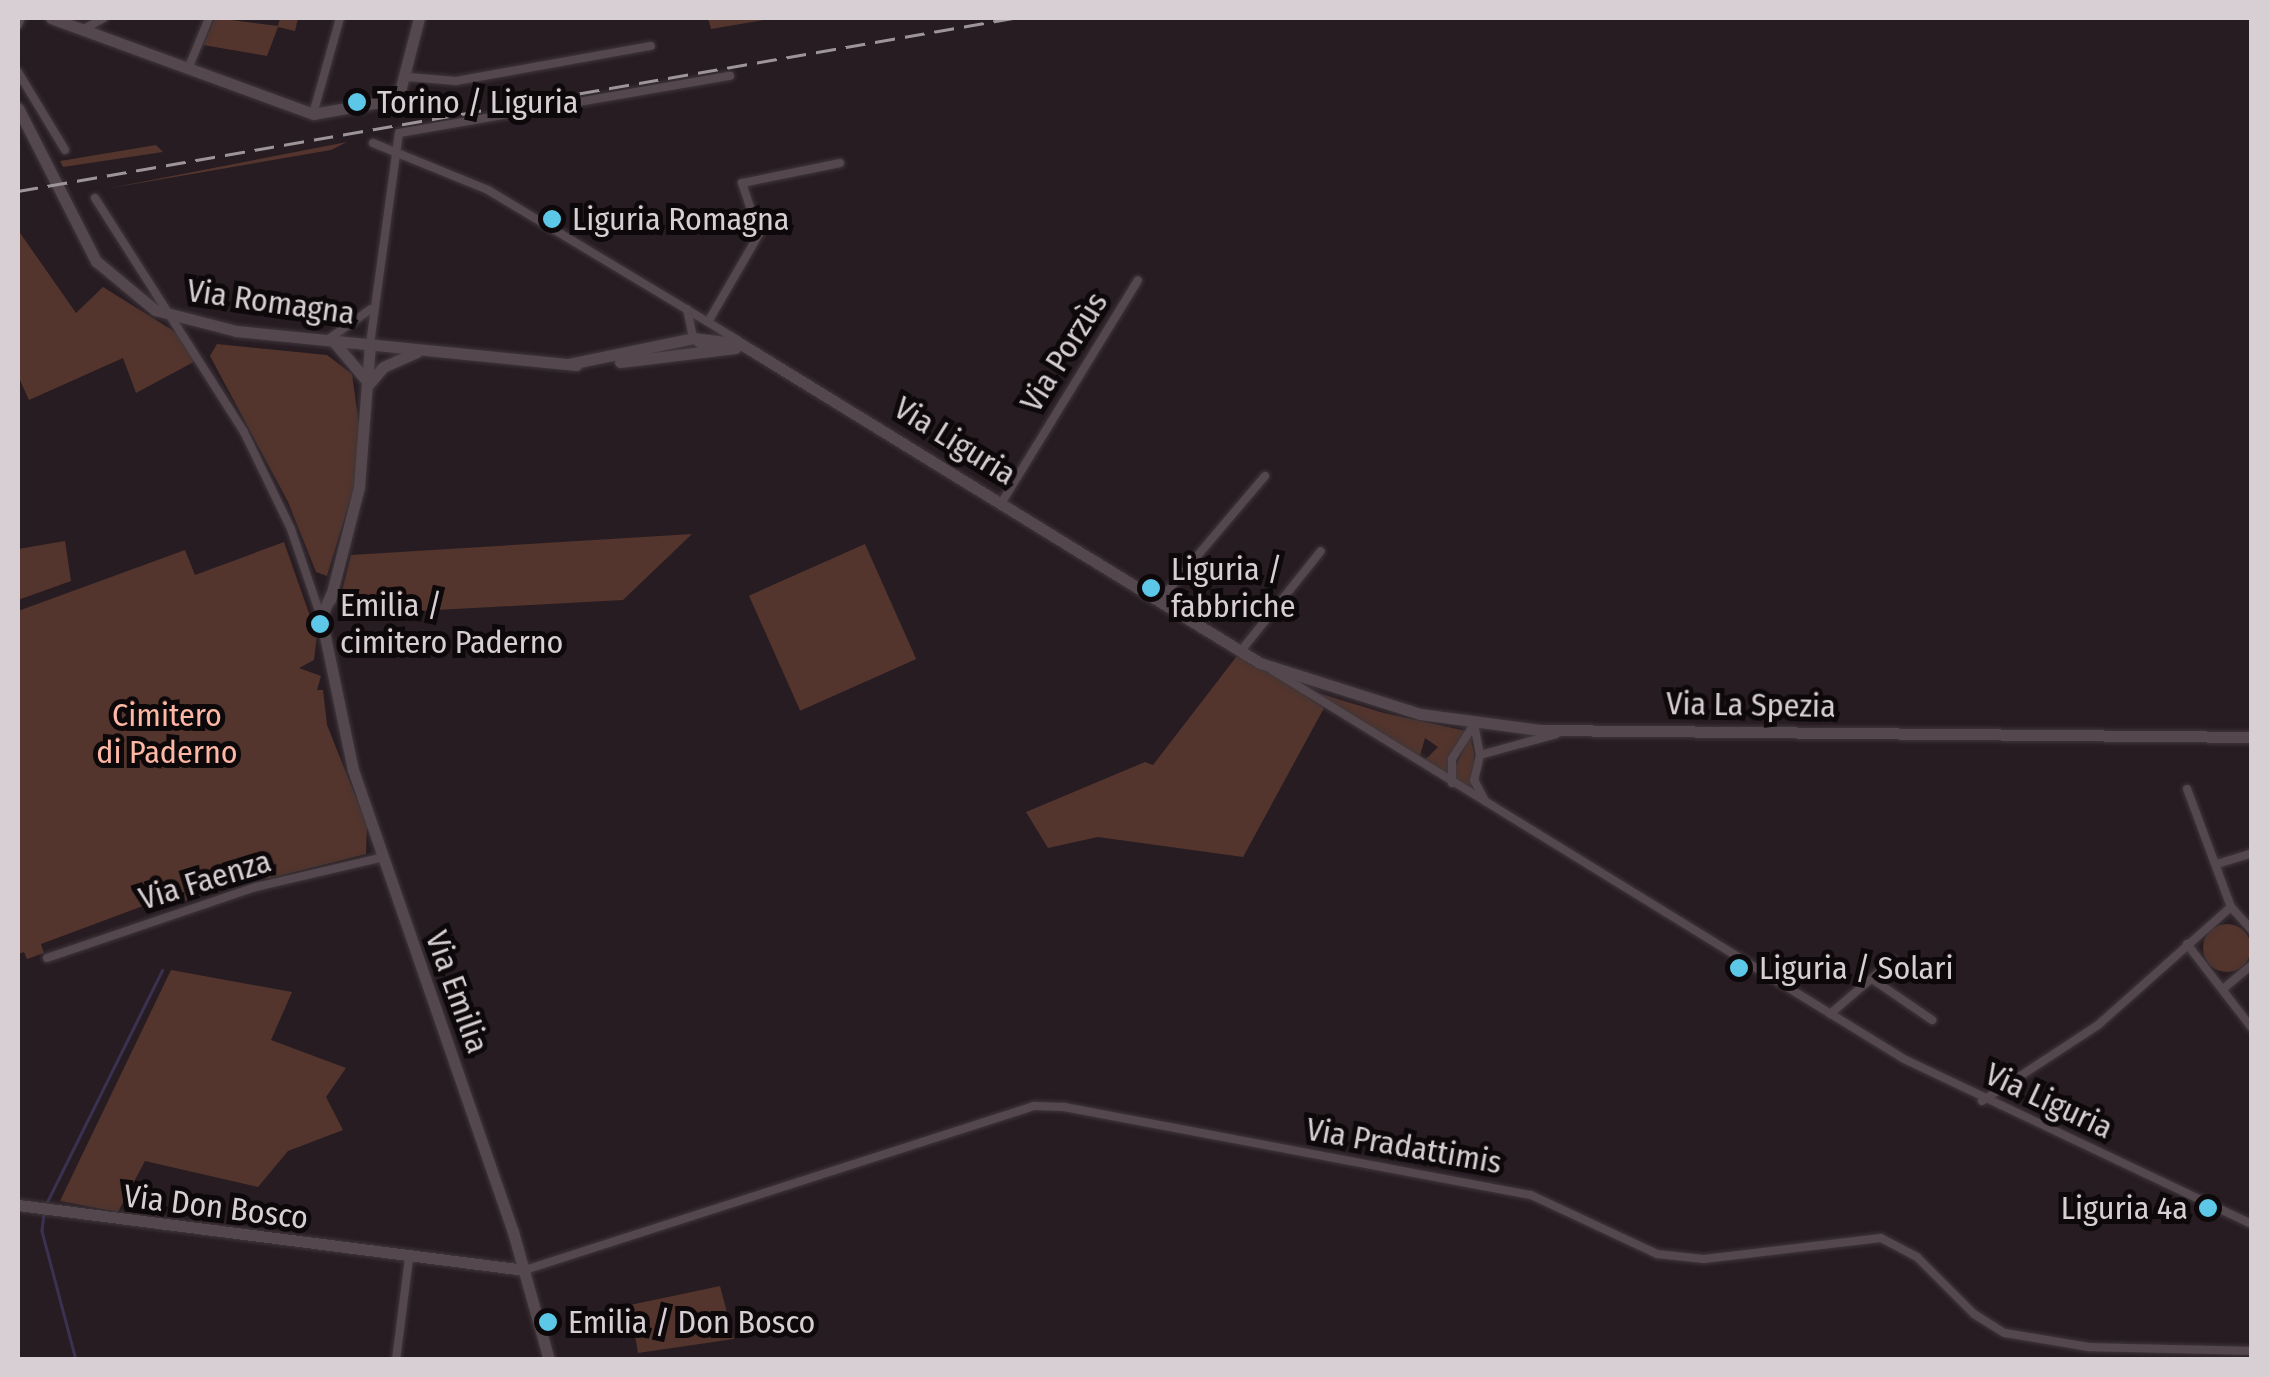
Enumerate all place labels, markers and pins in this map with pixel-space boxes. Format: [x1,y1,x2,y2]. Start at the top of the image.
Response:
place label: Torino / Liguria [377,83,578,121]
marker: Torino / Liguria [346,91,368,113]
place label: Liguria Romagna [572,200,789,238]
marker: Liguria Romagna [541,208,563,230]
place label: Liguria / fabbriche [1171,551,1295,626]
marker: Liguria / fabbriche [1140,577,1162,599]
place label: Emilia / cimitero Paderno [340,587,563,662]
marker: Emilia / cimitero Paderno [309,613,331,635]
place label: Liguria / Solari [1759,949,1954,987]
marker: Liguria / Solari [1728,957,1750,979]
place label: Liguria 4a [2061,1189,2188,1227]
marker: Liguria 4a [2197,1197,2219,1219]
place label: Emilia / Don Bosco [568,1303,815,1341]
marker: Emilia / Don Bosco [537,1311,559,1333]

